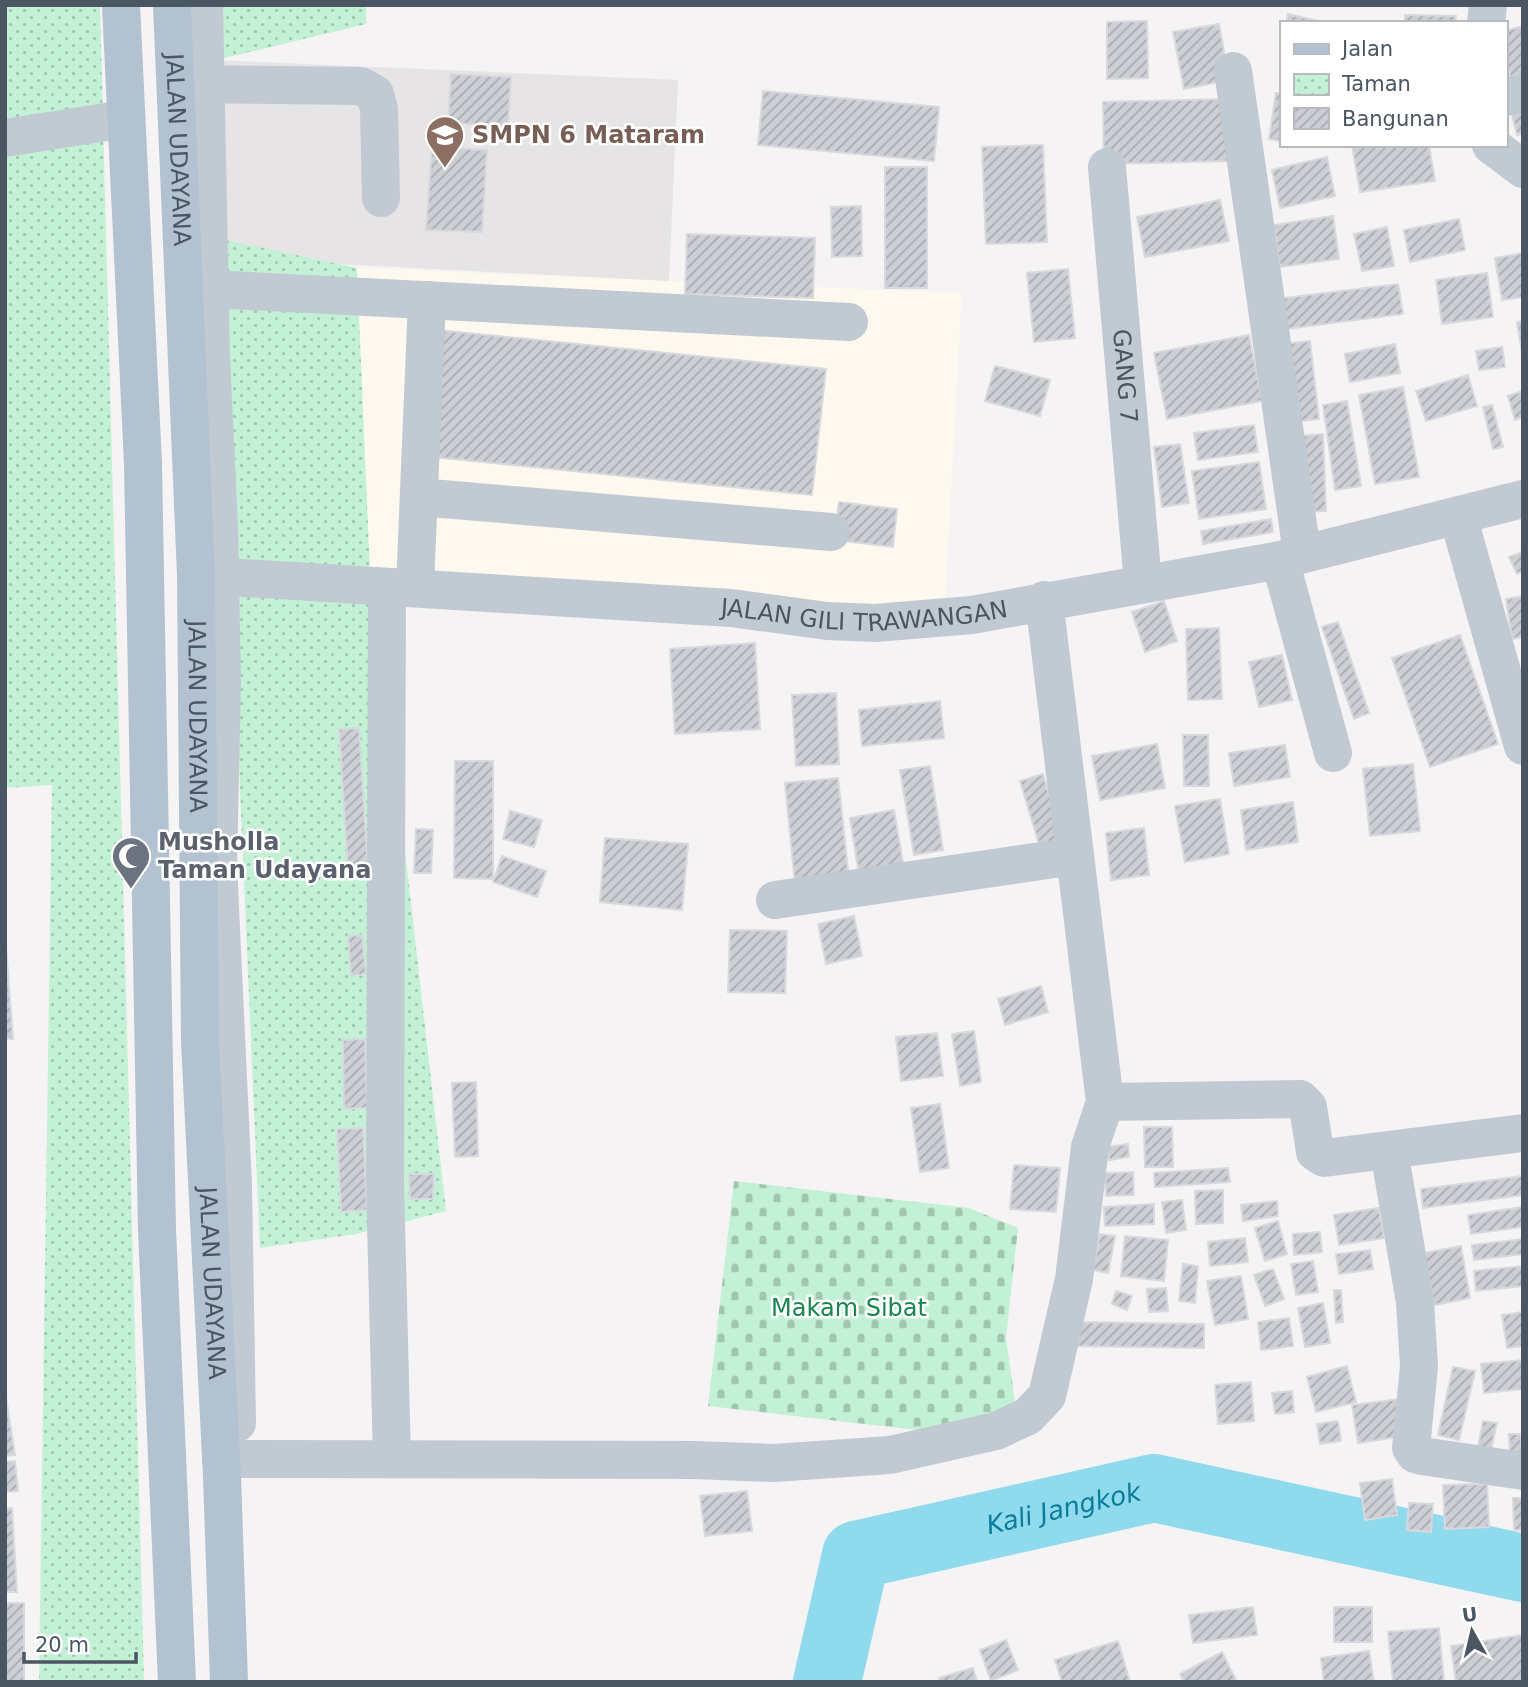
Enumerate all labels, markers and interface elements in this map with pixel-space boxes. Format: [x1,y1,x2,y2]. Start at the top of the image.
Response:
legend [1280,21,1507,147]
text: Jalan [1340,37,1393,61]
street label: JALAN UDAYANA [160,51,196,247]
text: Taman [1341,72,1411,96]
text: Bangunan [1342,107,1449,131]
school or university icon: SMPN 6 Mataram [424,114,466,169]
place label: SMPN 6 Mataram [472,121,705,149]
street label: GANG 7 [1107,328,1143,425]
street label: JALAN GILI TRAWANGAN [718,593,1010,638]
street label: JALAN UDAYANA [182,618,212,814]
place label: Musholla Taman Udayana [158,828,371,884]
mosque icon: Musholla Taman Udayana [110,835,152,890]
street label: JALAN UDAYANA [193,1184,231,1381]
park label: Makam Sibat [771,1294,927,1322]
water label: Kali Jangkok [983,1476,1145,1540]
north arrow [1437,1596,1507,1666]
text: U [1460,1602,1479,1626]
scale bar [24,1620,136,1664]
text: 20 m [35,1633,89,1657]

